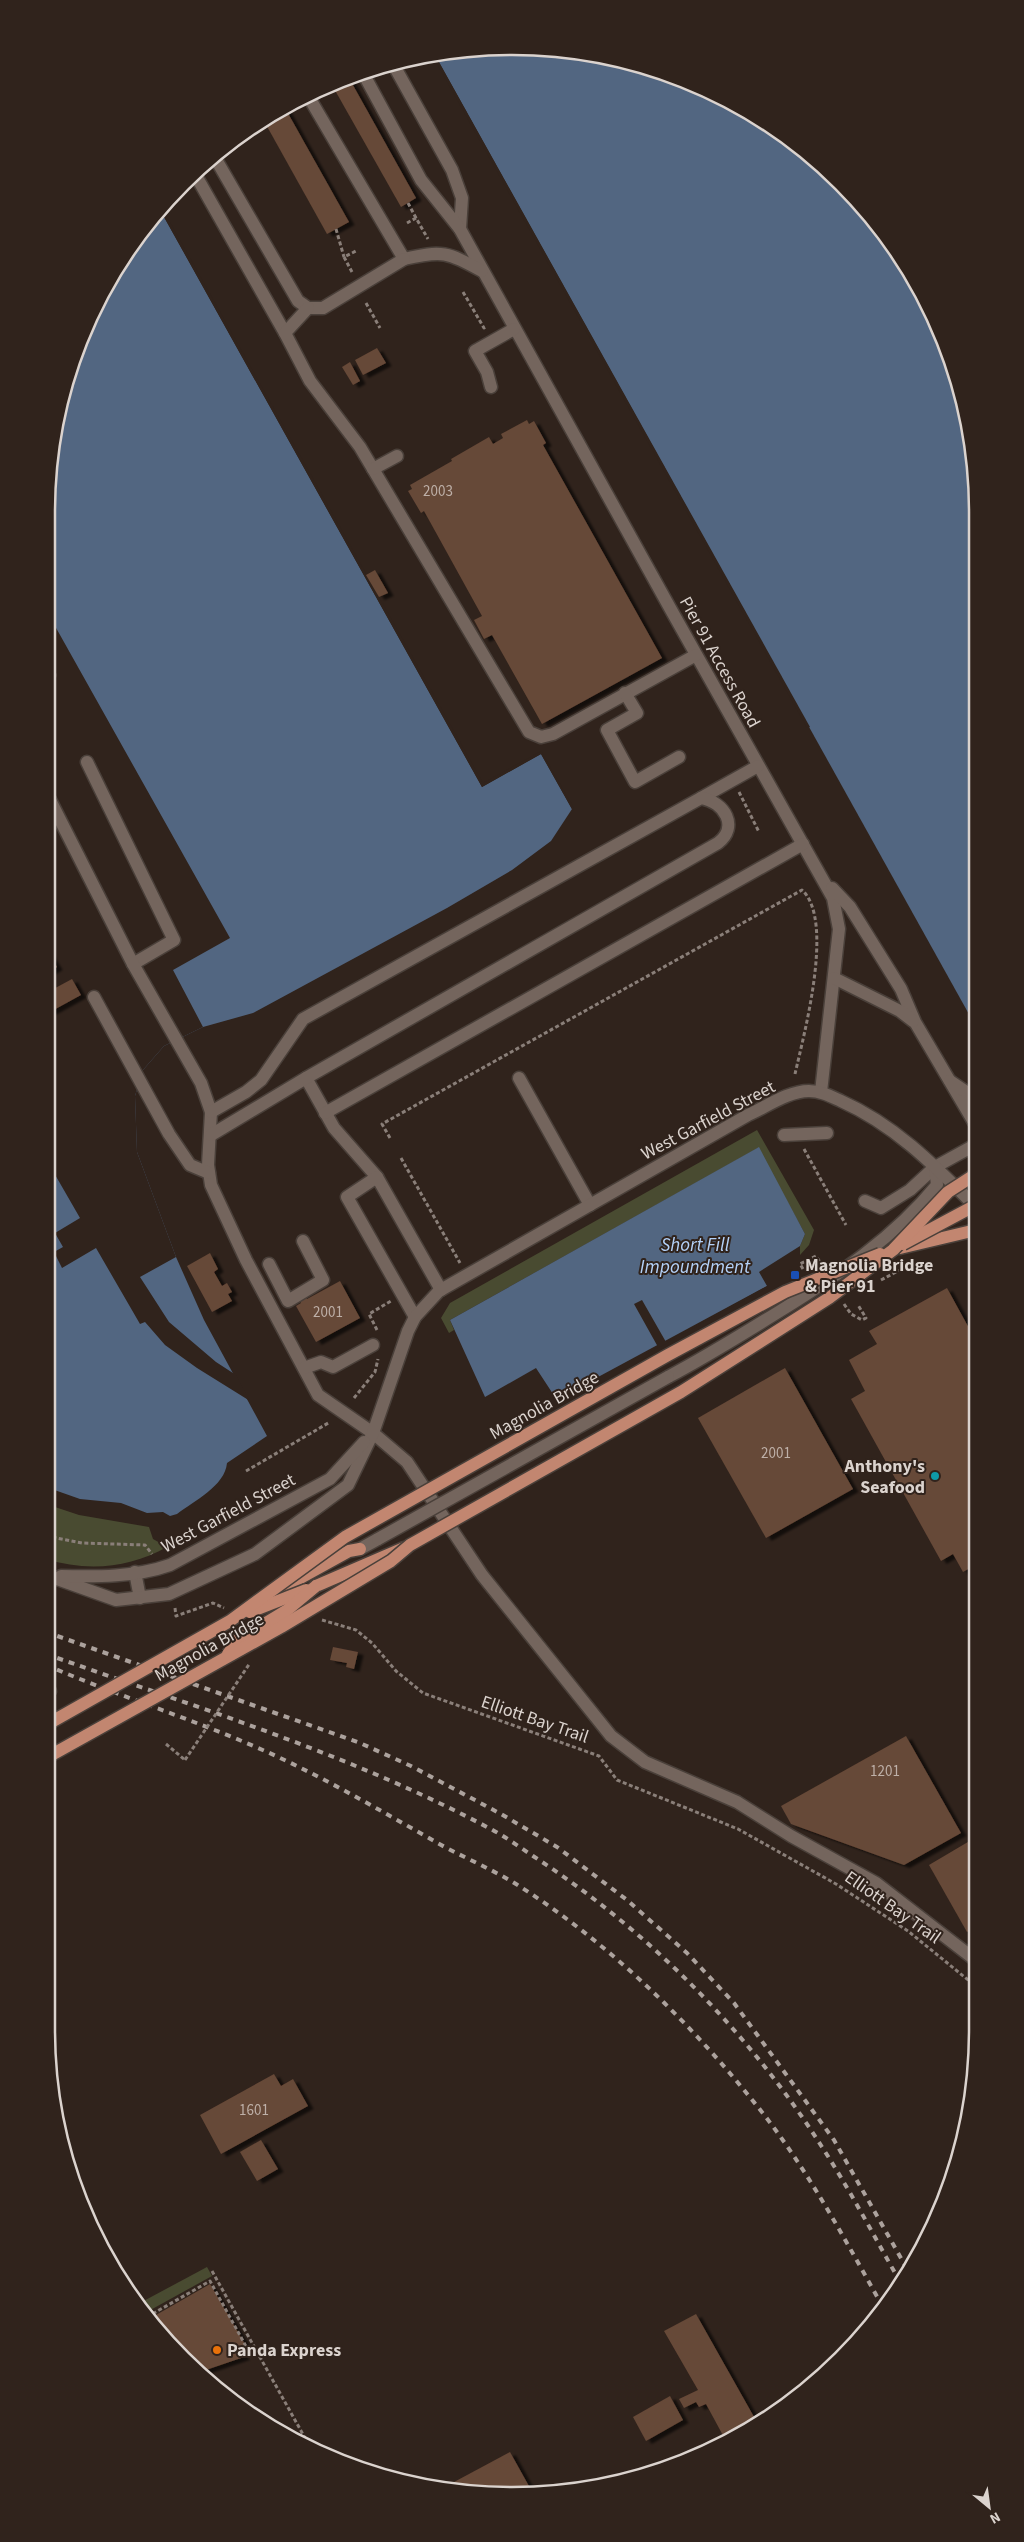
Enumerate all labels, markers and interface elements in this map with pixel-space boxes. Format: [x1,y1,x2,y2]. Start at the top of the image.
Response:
house number: 2003 [423,481,453,502]
street label: Pier 91 Access Road [673,592,766,732]
street label: West Garfield Street [637,1075,780,1166]
water label: Short Fill Impoundment [640,1232,751,1281]
place label: Magnolia Bridge & Pier 91 [805,1253,933,1299]
marker: Magnolia Bridge & Pier 91 [789,1269,801,1281]
house number: 2001 [313,1302,343,1323]
street label: Magnolia Bridge [485,1365,604,1446]
house number: 2001 [761,1443,791,1464]
place label: Anthony's Seafood [844,1454,925,1500]
street label: West Garfield Street [157,1468,300,1559]
marker: Anthony's Seafood [929,1470,941,1482]
street label: Magnolia Bridge [150,1607,269,1688]
street label: Elliott Bay Trail [478,1689,592,1750]
house number: 1201 [870,1761,900,1782]
street label: Elliott Bay Trail [840,1865,946,1950]
house number: 1601 [239,2100,269,2121]
place label: Panda Express [227,2338,341,2363]
marker: Panda Express [211,2344,223,2356]
north arrow [964,2482,1014,2532]
text: N [986,2506,1004,2528]

